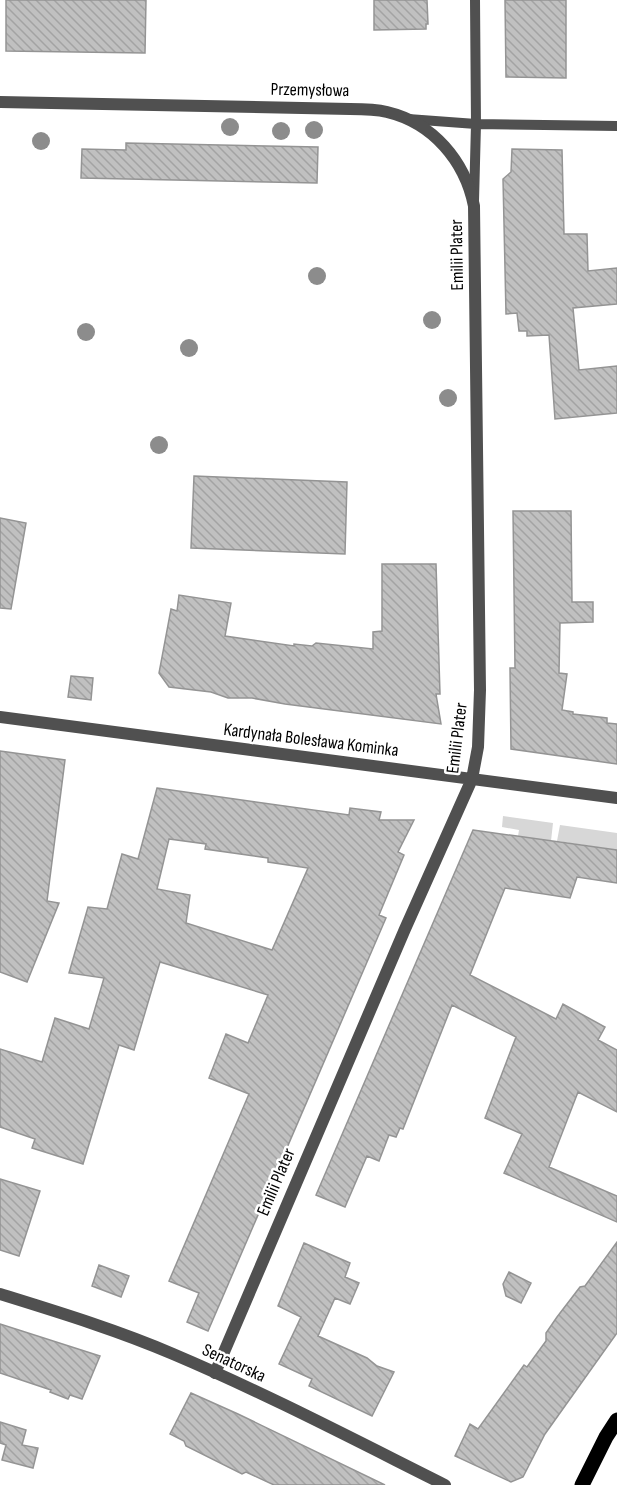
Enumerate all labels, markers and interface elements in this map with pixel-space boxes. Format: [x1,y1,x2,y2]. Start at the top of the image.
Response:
street label: Przemysłowa [270,79,350,101]
street label: Emilii Plater [446,219,468,291]
street label: Emilii Plater [442,701,472,775]
street label: Kardynała Bolesława Kominka [222,719,400,761]
street label: Emilii Plater [252,1145,300,1219]
street label: Senatorska [199,1339,269,1387]

